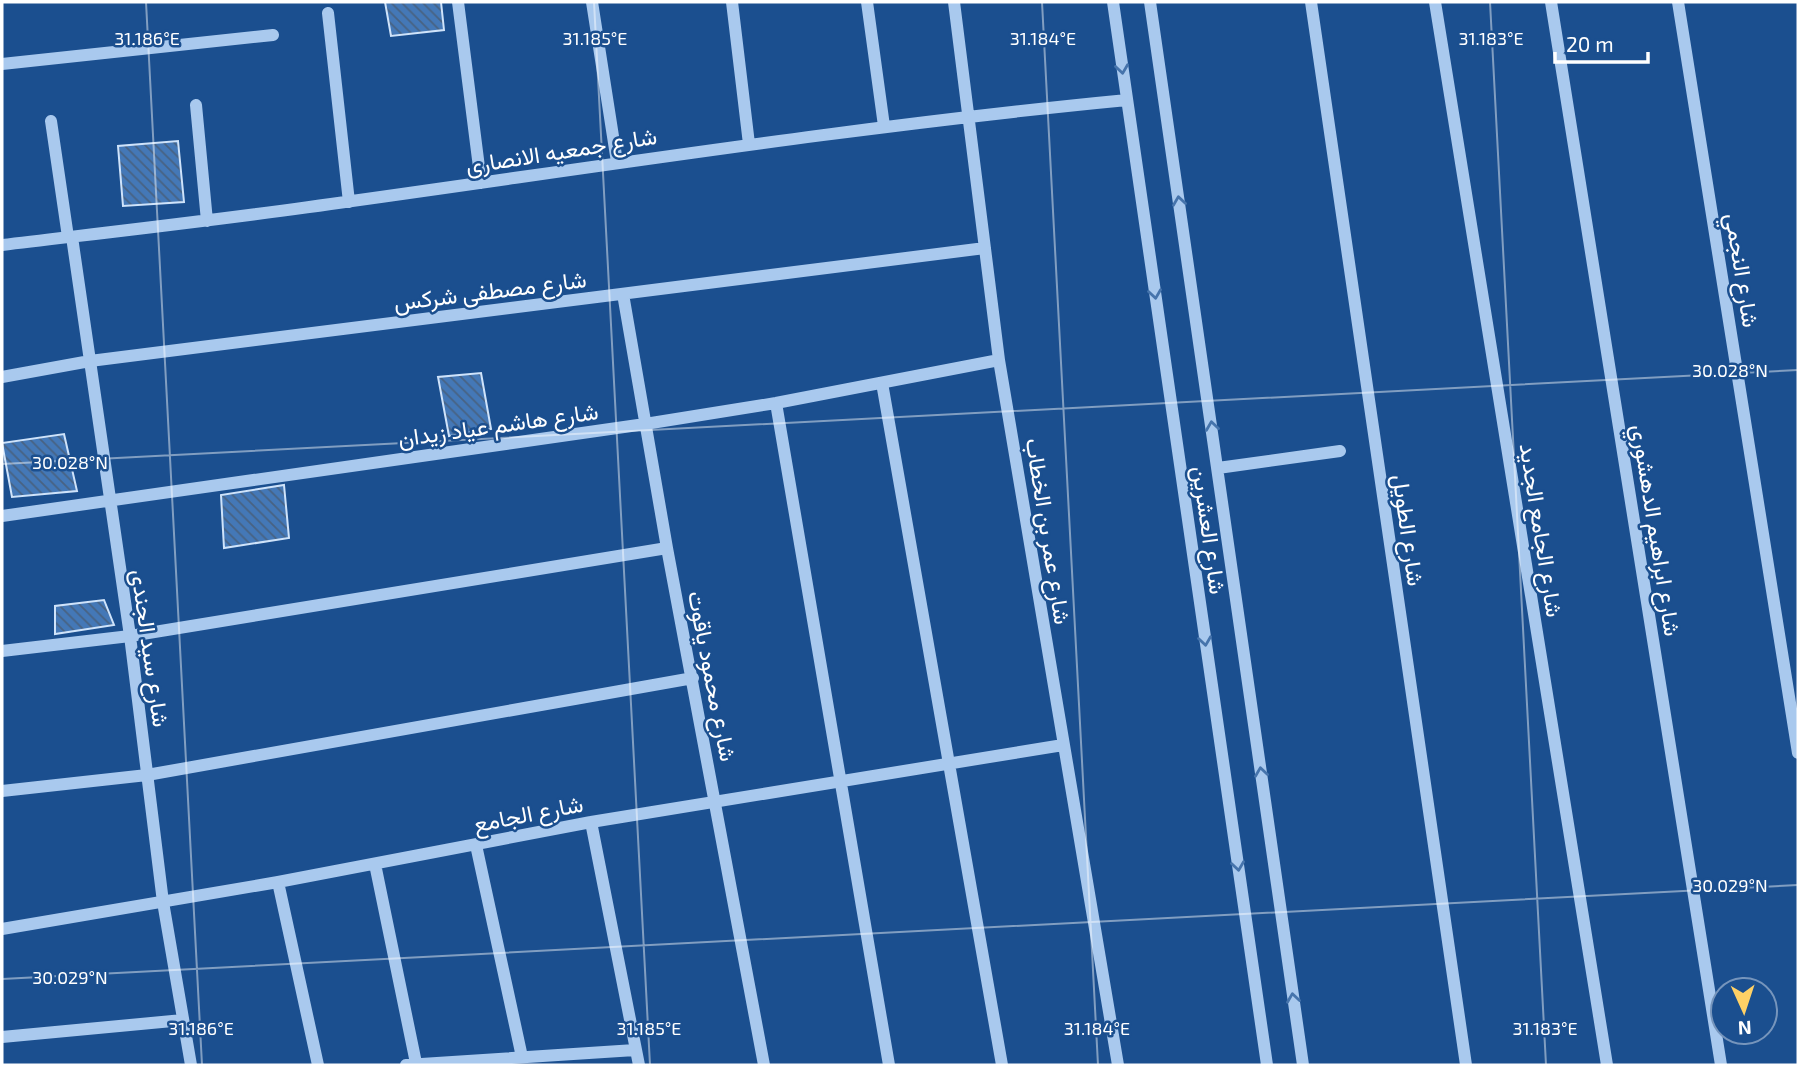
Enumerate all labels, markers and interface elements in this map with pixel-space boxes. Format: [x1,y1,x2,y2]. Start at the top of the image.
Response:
scale bar [1555,21,1648,65]
text: 31.186°E [114,27,180,49]
text: 31.185°E [563,27,627,49]
text: 31.184°E [1010,27,1076,49]
text: 31.183°E [1458,27,1524,49]
text: 20 m [1566,31,1614,56]
one-way arrow [1114,63,1129,75]
street label: شارع جمعيه الانصارى [463,121,659,182]
one-way arrow [1172,195,1187,207]
street label: شارع النجمي [1714,211,1766,330]
street label: شارع مصطفى شركس [392,264,588,319]
one-way arrow [1147,289,1162,300]
text: 30.028°N [1692,359,1768,381]
street label: شارع هاشم عياد زيدان [396,396,600,455]
one-way arrow [1204,420,1219,432]
street label: شارع ابراهيم الدهشوري [1620,422,1688,639]
street label: شارع عمر بن الخطاب [1017,436,1078,627]
street label: شارع الجامع الجديد [1511,441,1570,619]
text: 30.028°N [32,451,108,473]
street label: شارع العشرين [1184,464,1233,596]
street label: شارع الطويل [1384,472,1431,588]
street label: شارع سيد الجندى [123,567,176,729]
street label: شارع محمود ياقوت [680,588,743,764]
one-way arrow [1197,635,1212,647]
one-way arrow [1254,767,1269,778]
street label: شارع الجامع [471,789,586,840]
one-way arrow [1230,860,1245,872]
text: 30.029°N [1692,874,1768,896]
text: 30.029°N [32,966,108,988]
north arrow [1709,976,1779,1046]
one-way arrow [1286,992,1301,1004]
text: 31.186°E [168,1017,234,1039]
text: 31.185°E [617,1017,681,1039]
text: 31.184°E [1064,1017,1130,1039]
text: 31.183°E [1512,1017,1578,1039]
text: N [1737,1017,1752,1040]

